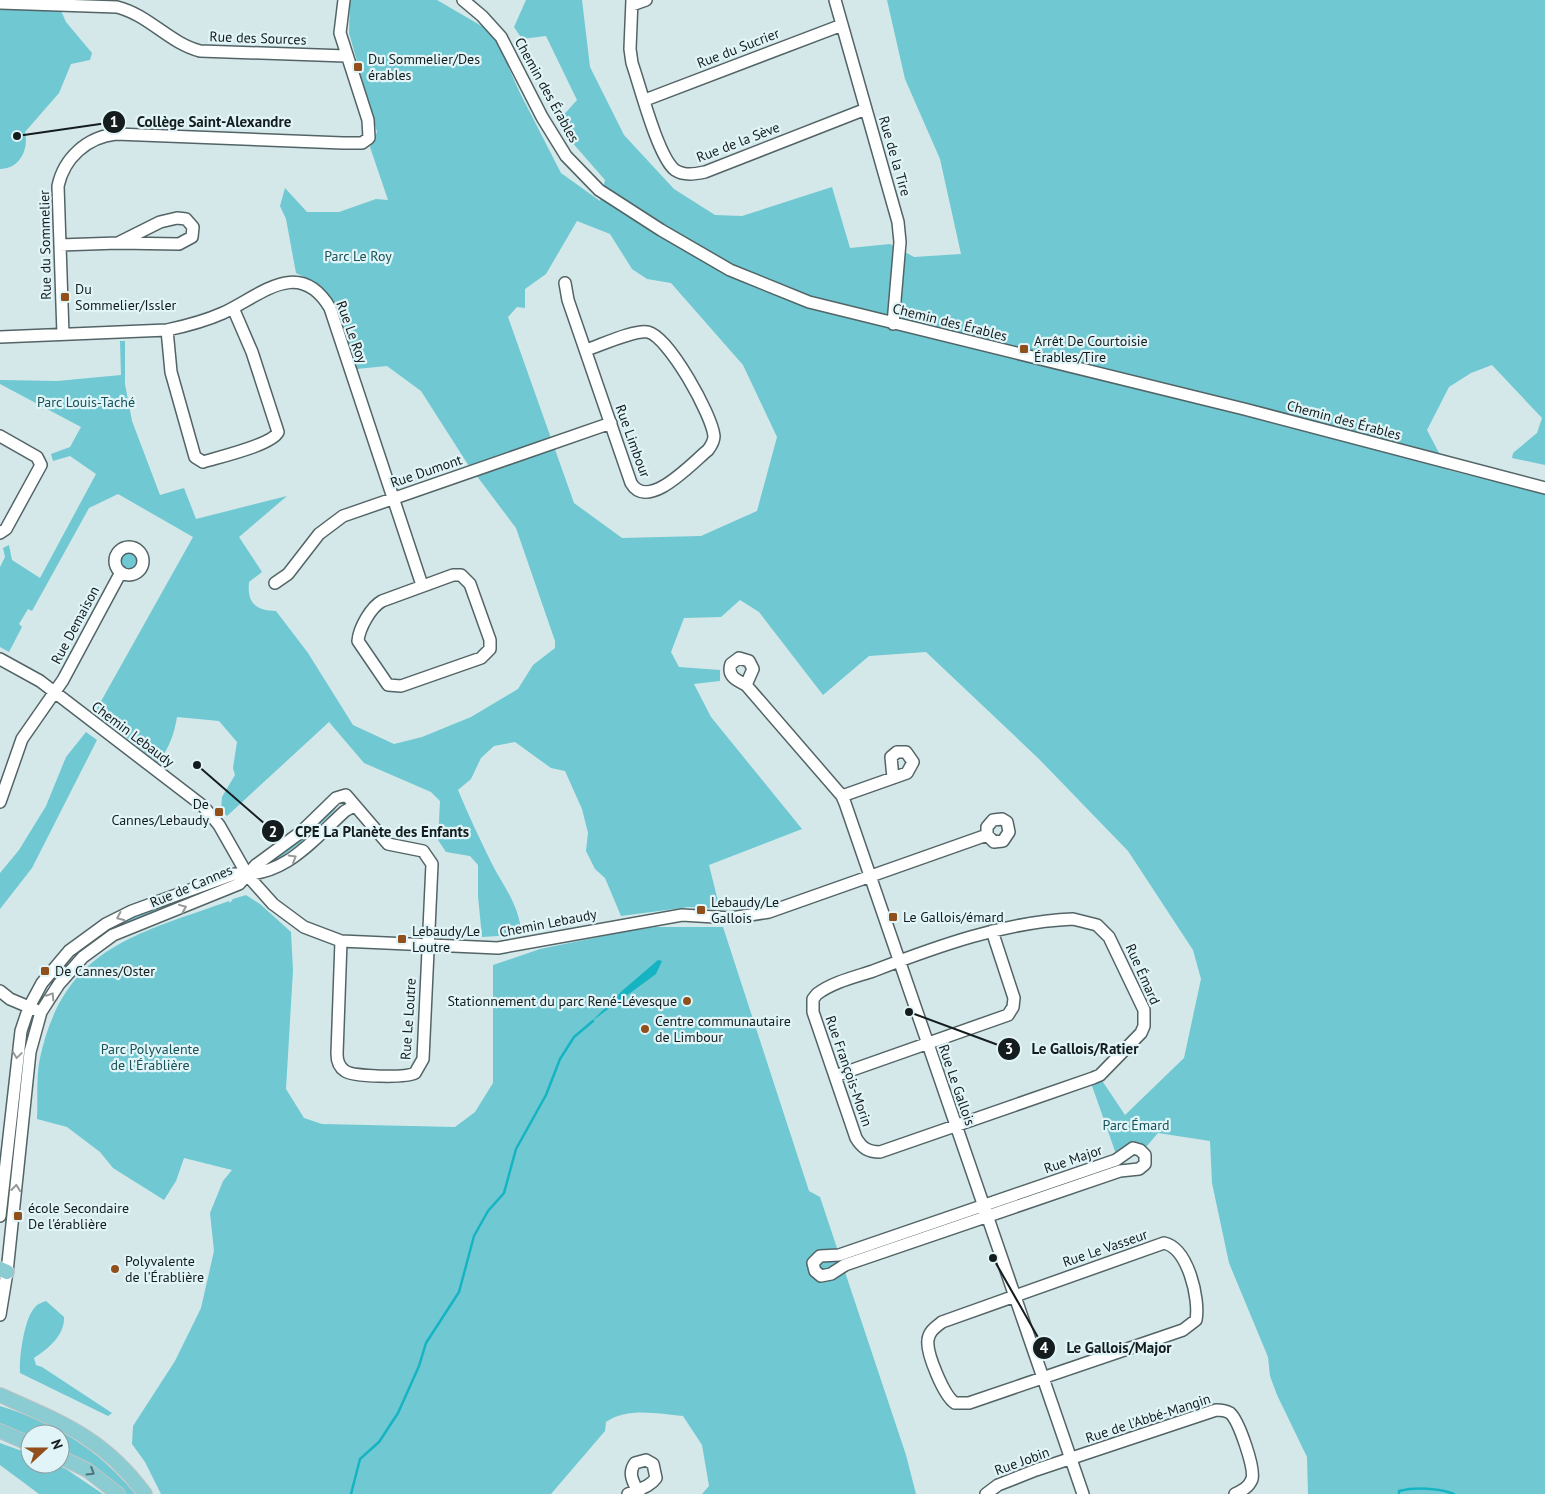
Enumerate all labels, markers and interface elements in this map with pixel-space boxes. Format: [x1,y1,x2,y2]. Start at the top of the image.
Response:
street label: Rue du Sucrier [694,24,782,72]
street label: Rue des Sources [209,27,307,49]
street label: Chemin des Érables [511,34,583,146]
place label: Du Sommelier/Des érables [368,50,480,84]
marker: Du Sommelier/Des érables [352,61,364,73]
callout: Collège Saint-Alexandre [102,107,301,137]
text: 1 [110,112,118,131]
text: Collège Saint-Alexandre [137,112,292,131]
street label: Rue de la Tire [875,114,915,198]
street label: Rue de la Sève [694,118,782,166]
street label: Rue du Sommelier [35,190,55,300]
park label: Parc Le Roy [324,247,392,265]
place label: Du Sommelier/Issler [75,280,177,314]
marker: Du Sommelier/Issler [59,291,71,303]
street label: Rue Le Roy [332,298,372,366]
street label: Chemin des Érables [891,299,1009,345]
place label: Arrêt De Courtoisie Érables/Tire [1034,332,1148,366]
marker: Arrêt De Courtoisie Érables/Tire [1018,343,1030,355]
park label: Parc Louis-Taché [37,393,135,411]
street label: Chemin des Érables [1285,396,1403,444]
street label: Rue Limbour [611,402,655,480]
street label: Rue Dumont [388,450,464,492]
street label: Rue Demaison [47,583,103,667]
street label: Chemin Lebaudy [88,697,178,771]
place label: De Cannes/Lebaudy [111,795,209,829]
marker: De Cannes/Lebaudy [213,806,225,818]
callout: CPE La Planète des Enfants [260,816,479,846]
text: 2 [269,822,277,841]
text: CPE La Planète des Enfants [295,822,469,841]
one-way arrow [287,854,296,864]
street label: Rue de Cannes [147,860,235,911]
place label: Lebaudy/Le Gallois [711,893,779,927]
one-way arrow [178,903,187,914]
marker: Lebaudy/Le Gallois [695,904,707,916]
street label: Chemin Lebaudy [498,905,599,941]
place label: Le Gallois/émard [903,908,1004,926]
one-way arrow [116,911,125,921]
marker: Le Gallois/émard [887,911,899,923]
place label: Lebaudy/Le Loutre [412,922,480,956]
marker: Lebaudy/Le Loutre [396,933,408,945]
street label: Rue Émard [1122,941,1164,1007]
place label: De Cannes/Oster [55,962,155,980]
marker: De Cannes/Oster [39,965,51,977]
street label: Rue Le Loutre [396,978,420,1060]
one-way arrow [45,992,55,1001]
place label: Stationnement du parc René-Lévesque [447,992,677,1010]
marker: Stationnement du parc René-Lévesque [681,995,693,1007]
place label: Centre communautaire de Limbour [655,1012,791,1046]
street label: Rue François-Morin [822,1013,876,1129]
marker: Centre communautaire de Limbour [639,1023,651,1035]
callout: Le Gallois/Ratier [997,1034,1149,1064]
text: 3 [1005,1039,1013,1058]
text: Le Gallois/Ratier [1032,1039,1139,1058]
park label: Parc Polyvalente de l'Érablière [101,1040,199,1074]
street label: Rue Le Gallois [935,1042,979,1128]
one-way arrow [12,1051,23,1059]
park label: Parc Émard [1103,1116,1169,1134]
street label: Rue Major [1041,1141,1105,1177]
one-way arrow [10,1184,21,1192]
place label: école Secondaire De l'érablière [28,1199,129,1233]
marker: école Secondaire De l'érablière [12,1210,24,1222]
street label: Rue Le Vasseur [1060,1225,1150,1271]
place label: Polyvalente de l'Érablière [125,1252,204,1286]
marker: Polyvalente de l'Érablière [109,1263,121,1275]
callout: Le Gallois/Major [1032,1333,1182,1363]
text: 4 [1040,1338,1049,1357]
text: Le Gallois/Major [1066,1338,1172,1357]
street label: Rue de l'Abbé-Mangin [1083,1389,1213,1447]
north arrow [20,1424,70,1474]
text: N [47,1437,67,1452]
street label: Rue Jobin [992,1443,1052,1479]
one-way arrow [86,1466,95,1476]

